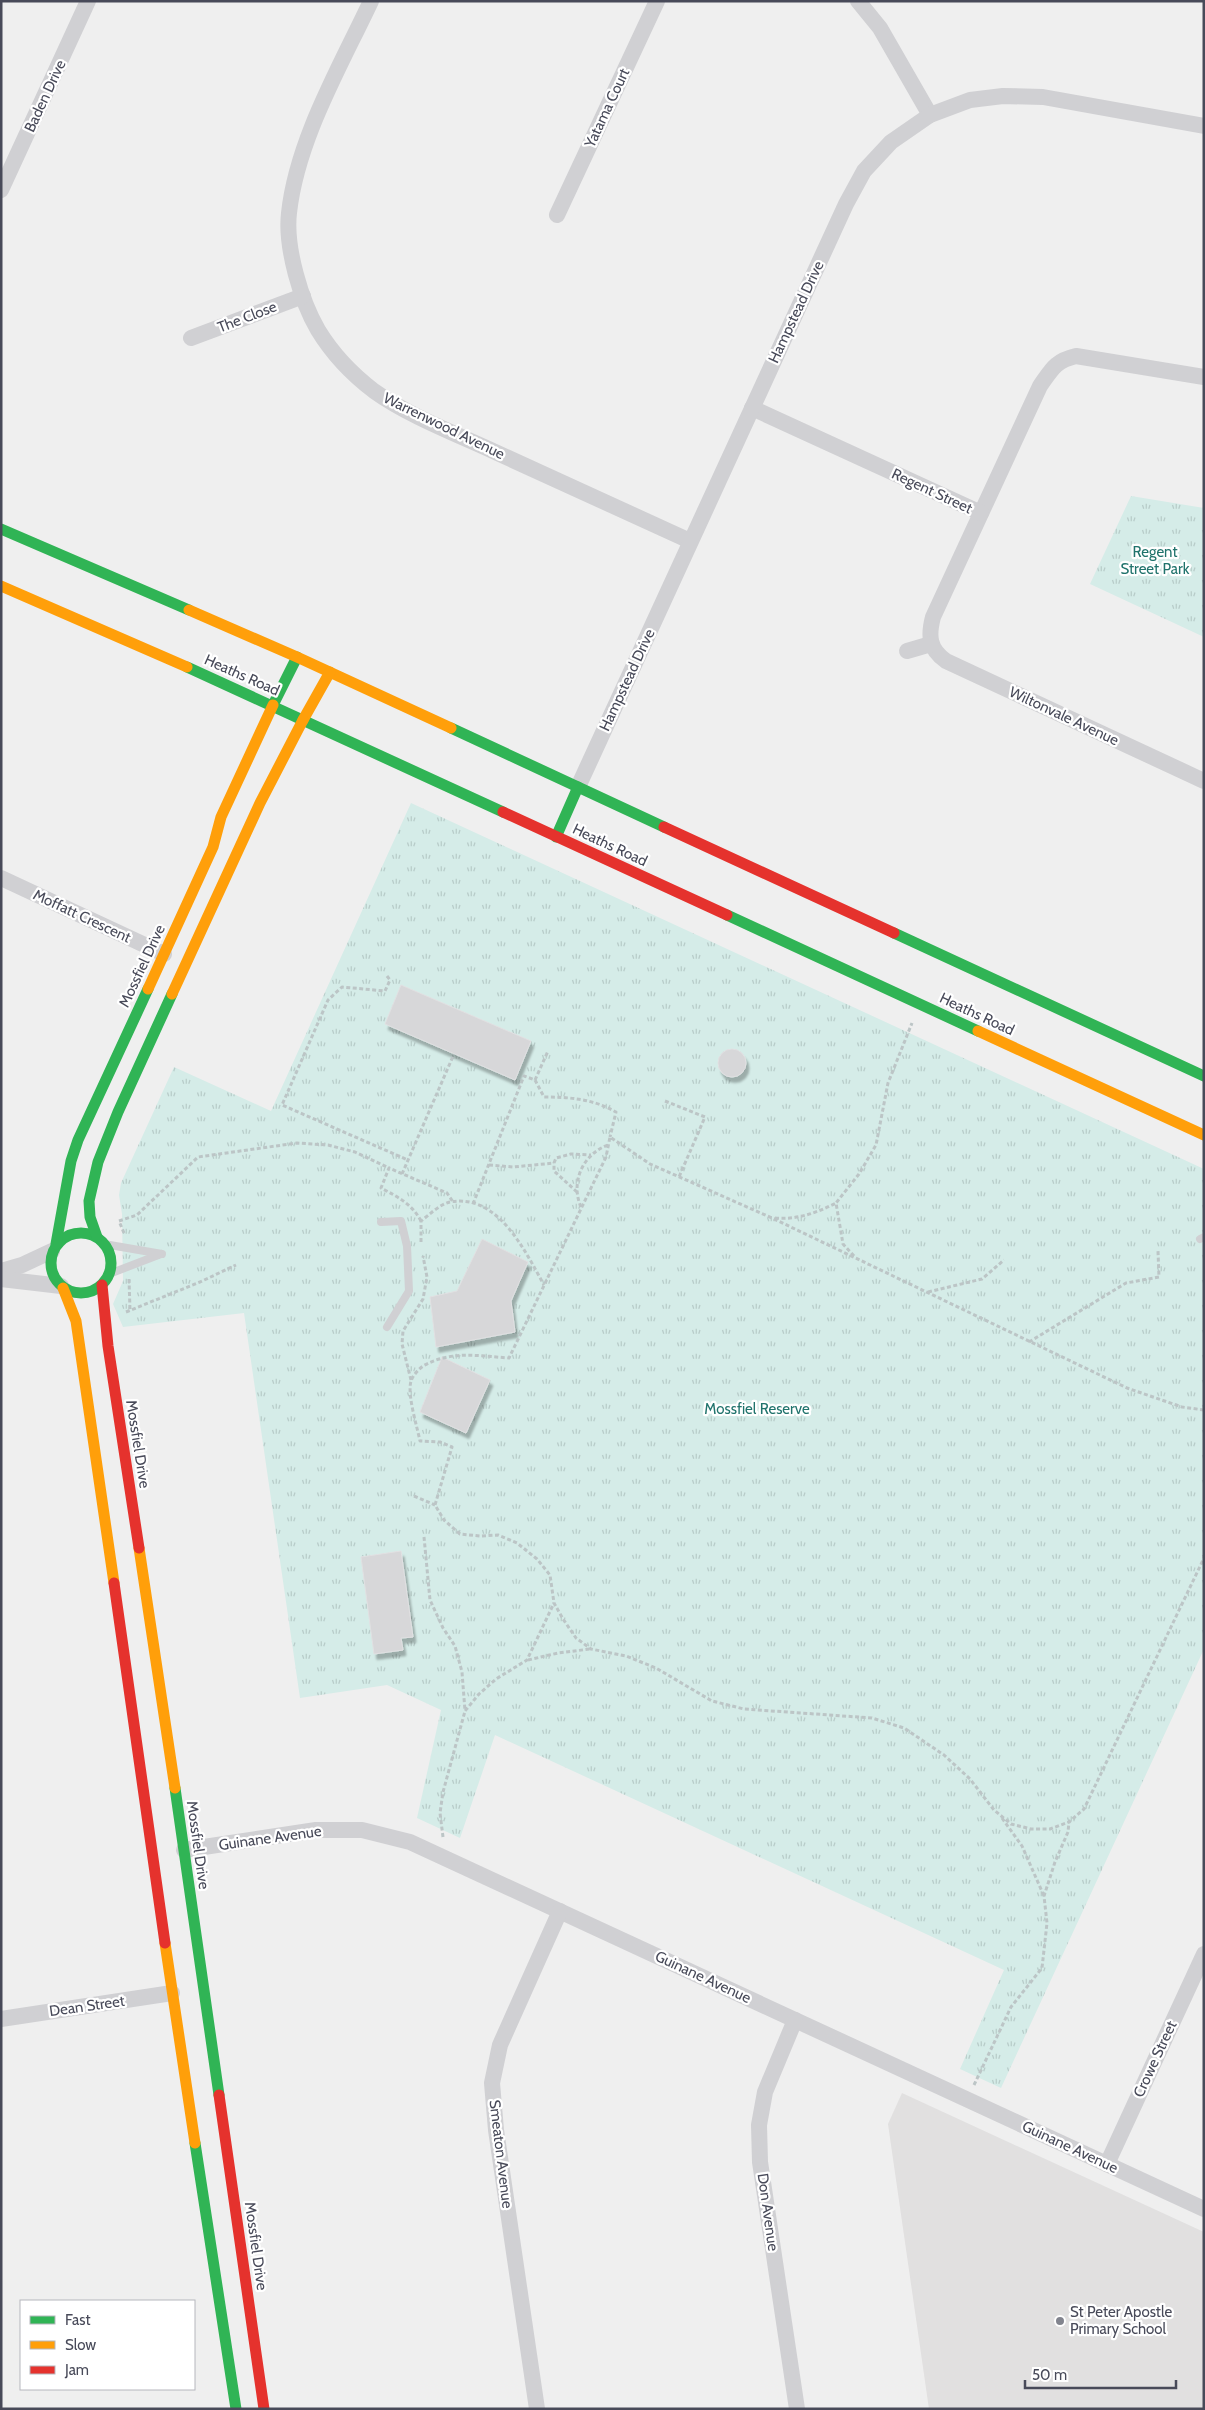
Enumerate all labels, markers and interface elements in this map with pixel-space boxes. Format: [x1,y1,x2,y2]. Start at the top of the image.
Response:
street label: Baden Drive [20,57,70,135]
street label: Yatama Court [580,65,633,151]
street label: Hampstead Drive [764,258,828,366]
street label: The Close [215,297,279,337]
street label: Warrenwood Avenue [380,389,508,463]
street label: Regent Street [889,464,975,518]
park label: Regent Street Park [1121,543,1190,578]
street label: Hampstead Drive [595,626,659,734]
street label: Heaths Road [202,650,282,700]
street label: Wiltonvale Avenue [1006,683,1122,749]
street label: Heaths Road [570,820,650,870]
street label: Moffatt Crescent [30,885,134,947]
street label: Mossfiel Drive [115,922,169,1010]
street label: Heaths Road [937,989,1017,1039]
street label: Mossfiel Drive [122,1399,154,1490]
park label: Mossfiel Reserve [704,1400,810,1418]
street label: Mossfiel Drive [183,1800,213,1891]
street label: Guinane Avenue [217,1822,323,1854]
street label: Guinane Avenue [652,1947,754,2007]
street label: Dean Street [48,1992,126,2020]
street label: Crowe Street [1129,2018,1181,2100]
street label: Smeaton Avenue [485,2099,517,2210]
street label: Guinane Avenue [1019,2117,1121,2177]
street label: Don Avenue [754,2172,782,2252]
street label: Mossfiel Drive [241,2201,271,2292]
legend [20,2300,195,2390]
place label: St Peter Apostle Primary School [1070,2303,1172,2338]
text: Fast [65,2311,90,2329]
marker: St Peter Apostle Primary School [1054,2315,1066,2327]
text: Slow [65,2336,96,2354]
scale bar [1025,2358,1176,2390]
text: Jam [64,2361,89,2379]
text: 50 m [1032,2366,1067,2384]

